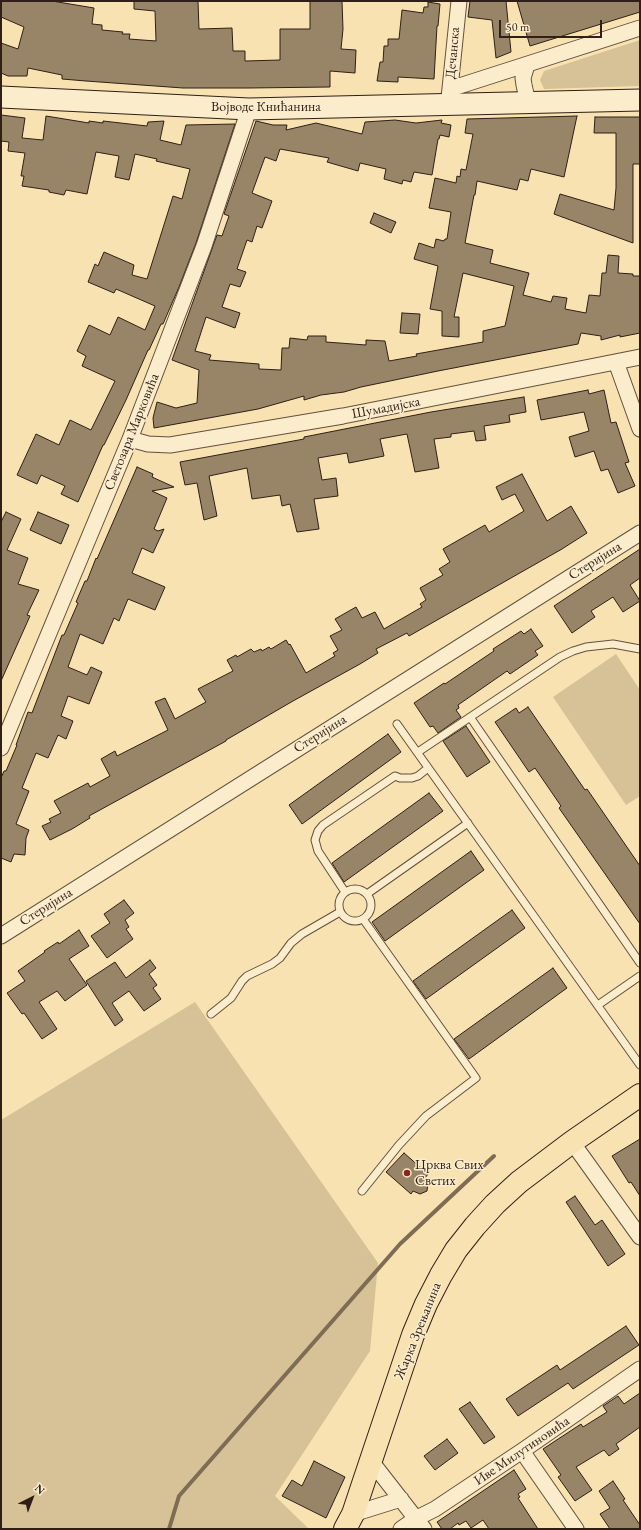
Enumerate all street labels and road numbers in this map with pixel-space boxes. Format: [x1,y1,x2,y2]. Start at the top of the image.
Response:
street label: Дечанска [442,26,464,80]
street label: Војводе Книћанина [211,99,321,115]
street label: Светозара Марковића [101,371,163,493]
street label: Шумадијска [350,393,422,423]
street label: Стеријина [565,538,625,584]
street label: Стеријина [290,711,350,757]
street label: Стеријина [16,884,76,930]
street label: Жарка Зрењанина [391,1280,445,1382]
street label: Иве Милутиновића [471,1413,573,1489]

